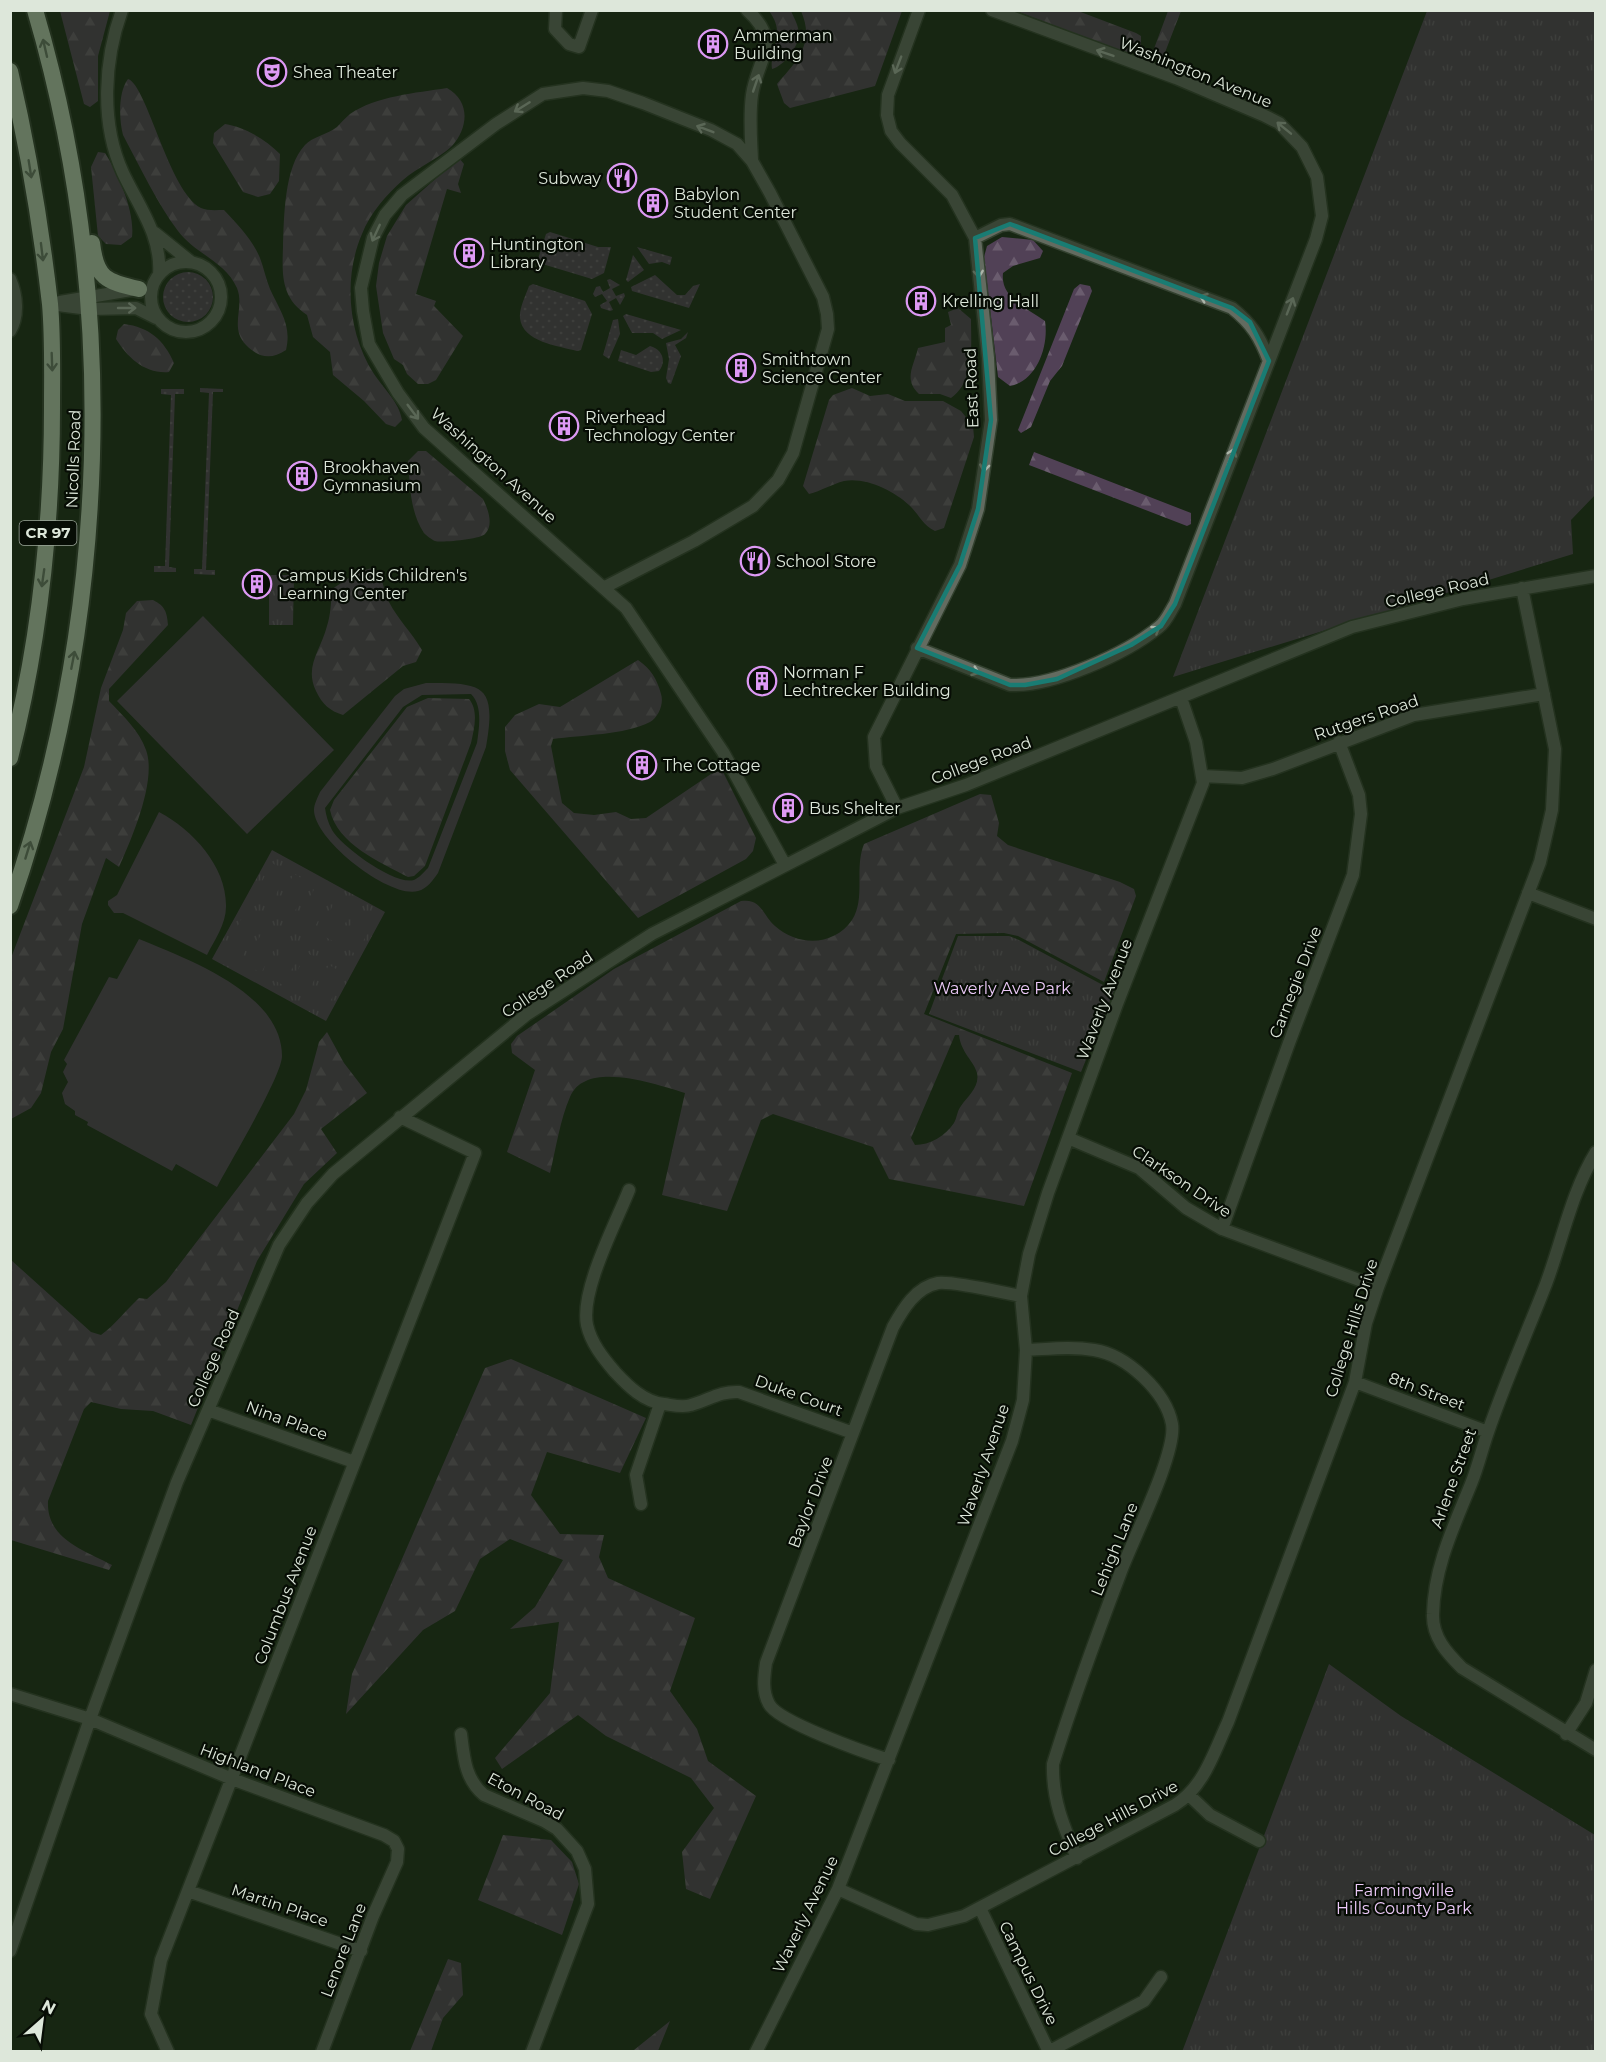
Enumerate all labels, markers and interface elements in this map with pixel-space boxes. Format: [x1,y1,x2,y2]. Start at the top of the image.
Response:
place label: Ammerman Building [734,26,833,63]
building icon: Ammerman Building [697,28,729,60]
street label: Washington Avenue [1117,33,1275,112]
one-way arrow [39,38,51,57]
one-way arrow [1096,47,1115,58]
one-way arrow [892,55,903,74]
theatre icon: Shea Theater [256,56,288,88]
place label: Shea Theater [293,63,398,82]
one-way arrow [752,74,763,93]
one-way arrow [514,102,531,114]
one-way arrow [697,122,715,133]
one-way arrow [1276,122,1292,135]
one-way arrow [25,158,36,178]
restaurant icon: Subway [606,162,638,194]
place label: Subway [538,169,601,188]
place label: Babylon Student Center [674,185,797,222]
building icon: Babylon Student Center [637,187,669,219]
one-way arrow [370,224,382,242]
place label: Huntington Library [490,235,584,272]
building icon: Huntington Library [453,237,485,269]
one-way arrow [37,241,48,261]
one-way arrow [973,259,984,279]
building icon: Krelling Hall [905,285,937,317]
place label: Krelling Hall [942,292,1039,311]
one-way arrow [1200,293,1218,304]
one-way arrow [1285,297,1296,316]
one-way arrow [116,302,136,314]
street label: East Road [961,347,982,428]
place label: Smithtown Science Center [762,350,882,387]
one-way arrow [46,352,57,372]
building icon: Smithtown Science Center [725,352,757,384]
one-way arrow [406,404,419,420]
street label: Washington Avenue [427,404,560,527]
place label: Riverhead Technology Center [585,408,735,445]
street label: Nicolls Road [62,409,85,509]
building icon: Riverhead Technology Center [548,410,580,442]
one-way arrow [1226,448,1237,466]
one-way arrow [980,453,991,473]
place label: Brookhaven Gymnasium [323,458,421,495]
building icon: Brookhaven Gymnasium [286,460,318,492]
road number: CR 97 [20,521,76,545]
restaurant icon: School Store [739,545,771,577]
place label: School Store [776,552,876,571]
place label: Campus Kids Children's Learning Center [278,566,467,603]
one-way arrow [37,568,48,587]
building icon: Campus Kids Children's Learning Center [241,568,273,600]
street label: College Road [1383,569,1491,612]
one-way arrow [1143,626,1159,638]
one-way arrow [68,651,79,671]
place label: Norman F Lechtrecker Building [783,663,951,700]
building icon: Norman F Lechtrecker Building [746,665,778,697]
one-way arrow [961,665,980,676]
street label: Rutgers Road [1311,691,1421,744]
street label: College Road [928,733,1034,788]
building icon: The Cottage [626,749,658,781]
place label: The Cottage [663,756,760,775]
building icon: Bus Shelter [772,792,804,824]
place label: Bus Shelter [809,799,901,818]
one-way arrow [23,841,34,860]
street label: Carnegie Drive [1265,923,1326,1041]
street label: Waverly Avenue [1073,936,1136,1062]
street label: College Road [498,947,597,1022]
park label: Waverly Ave Park [933,979,1071,998]
street label: Clarkson Drive [1129,1141,1235,1222]
street label: College Hills Drive [1321,1257,1382,1400]
street label: College Road [183,1306,244,1410]
street label: 8th Street [1386,1368,1468,1415]
street label: Duke Court [752,1371,846,1420]
street label: Nina Place [243,1397,330,1444]
street label: Waverly Avenue [954,1402,1013,1529]
street label: Arlene Street [1427,1425,1480,1531]
street label: Baylor Drive [784,1454,837,1551]
street label: Lehigh Lane [1087,1500,1142,1599]
street label: Columbus Avenue [250,1523,321,1667]
street label: Highland Place [197,1740,318,1801]
street label: Eton Road [484,1768,567,1824]
street label: College Hills Drive [1045,1776,1181,1861]
street label: Waverly Avenue [769,1853,842,1976]
street label: Martin Place [229,1880,331,1931]
park label: Farmingville Hills County Park [1336,1881,1472,1918]
street label: Lenore Lane [317,1900,370,2000]
street label: Campus Drive [995,1918,1062,2028]
north arrow [12,1990,72,2050]
text: N [39,1996,59,2019]

